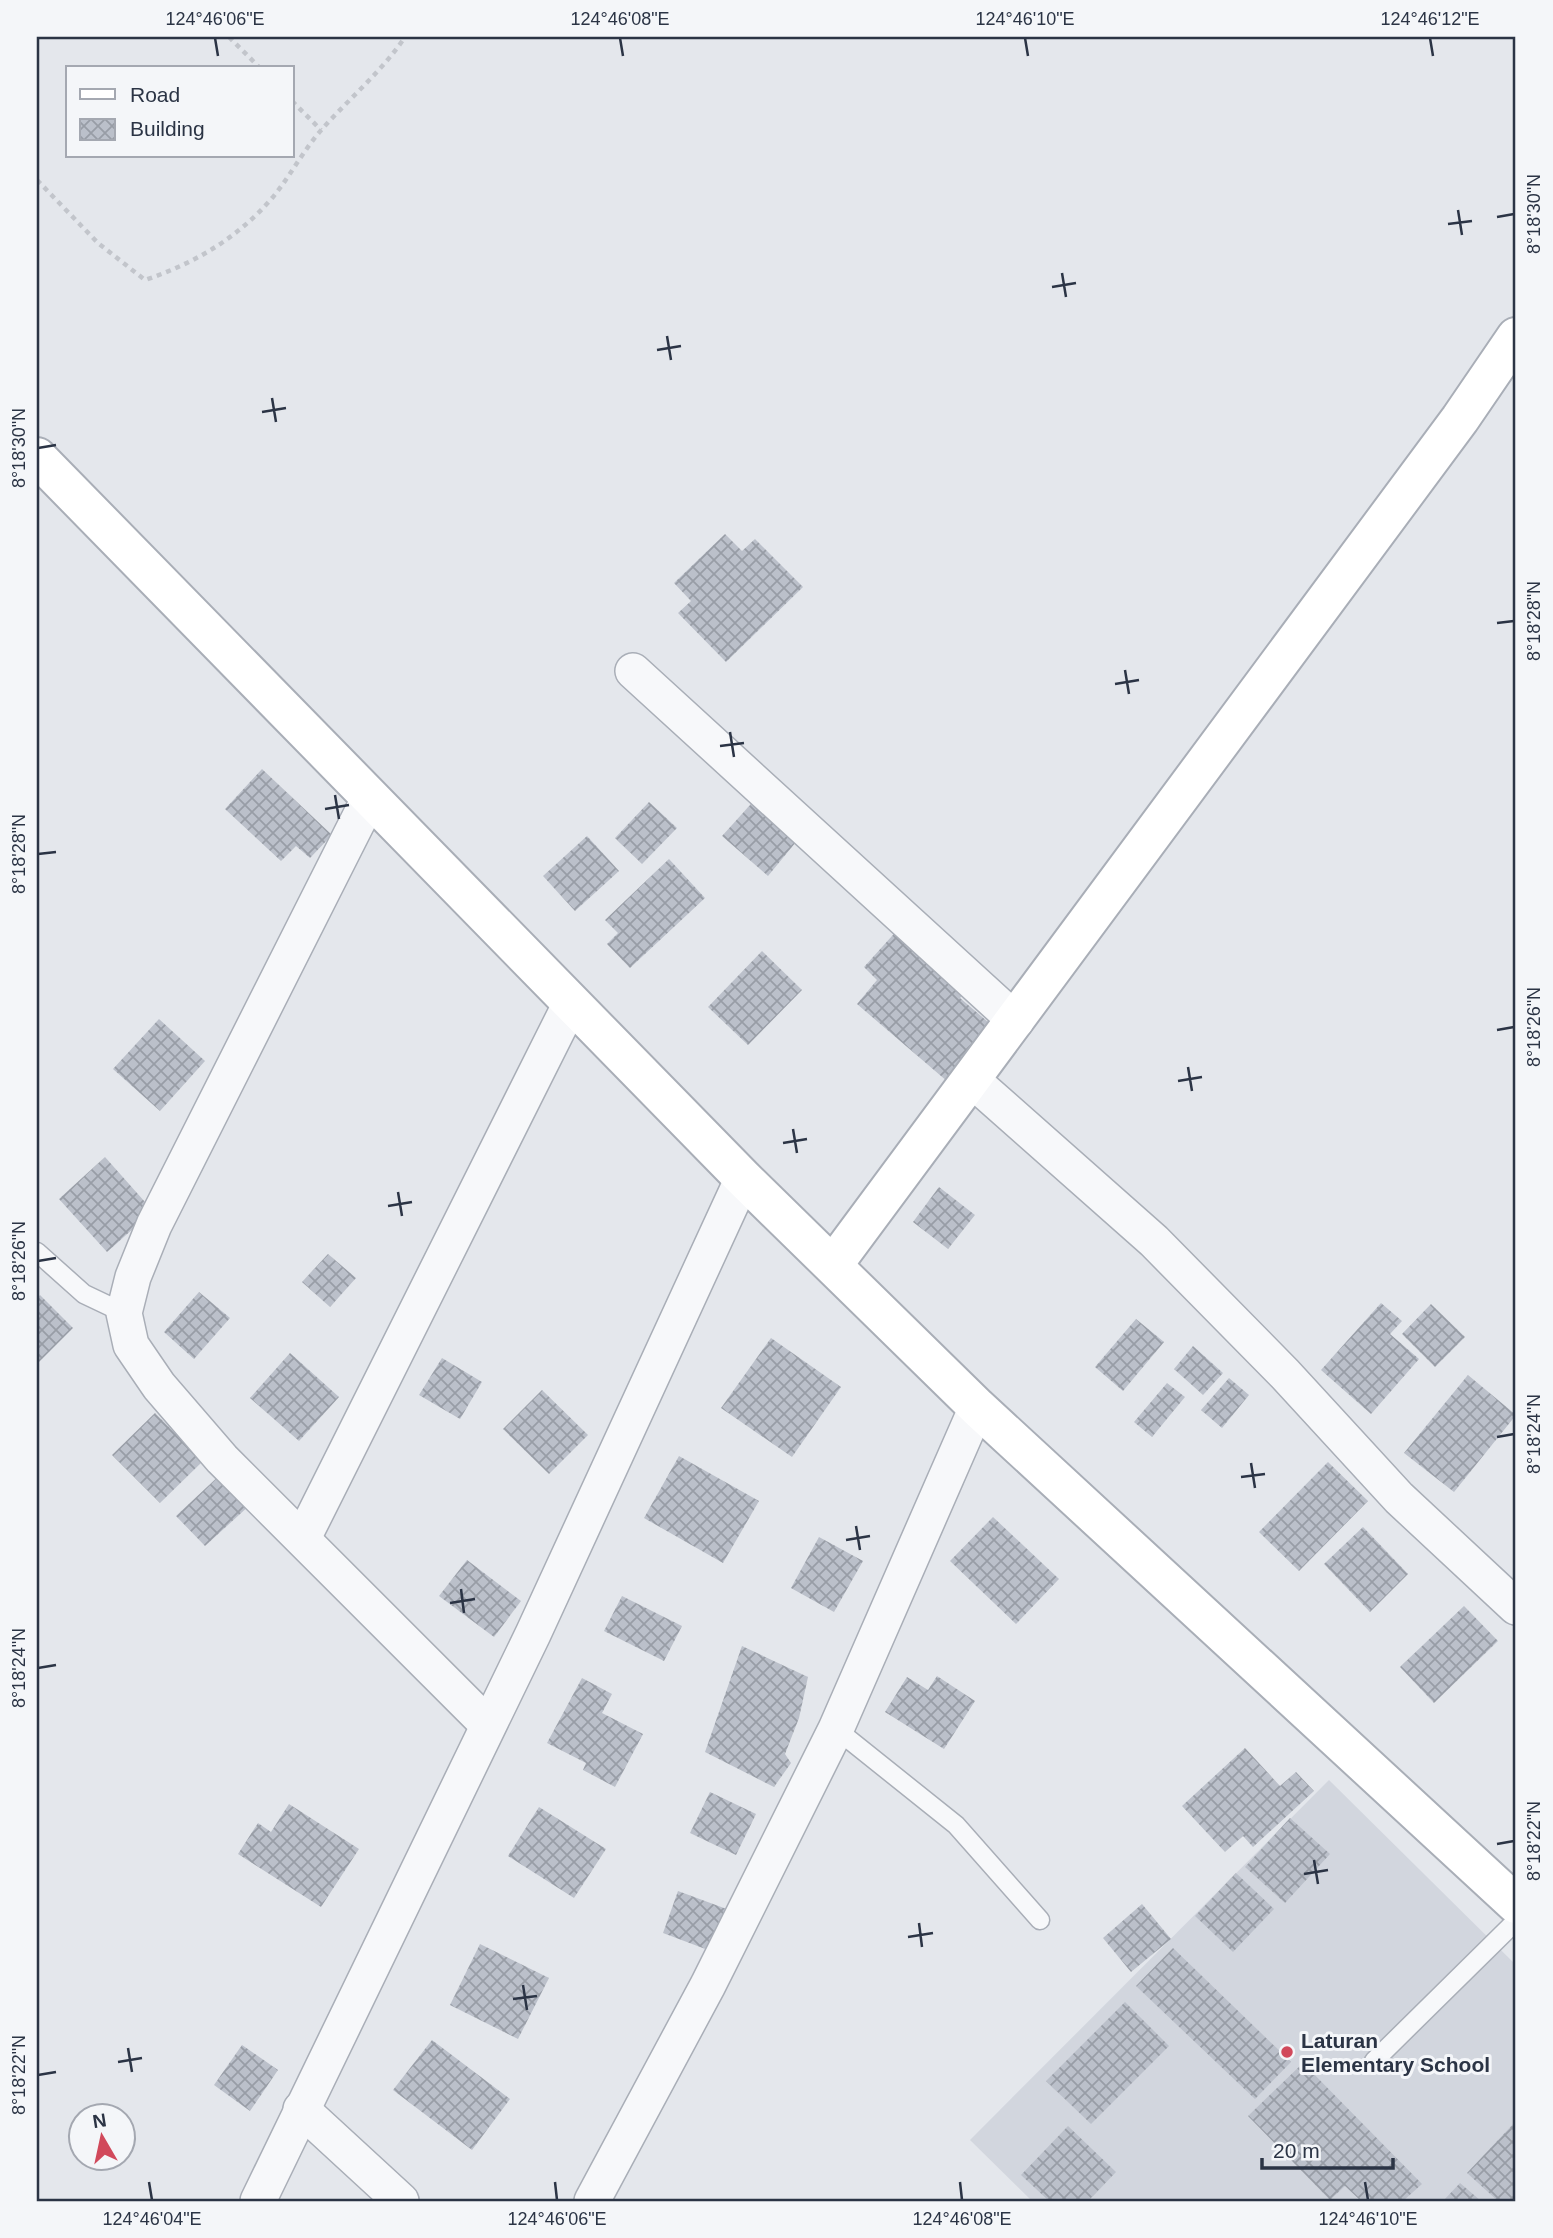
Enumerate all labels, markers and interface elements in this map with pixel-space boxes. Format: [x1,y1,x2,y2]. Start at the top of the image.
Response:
text: 124°46'06"E [165,9,265,29]
text: 124°46'08"E [570,9,670,29]
text: 124°46'10"E [975,9,1075,29]
text: 124°46'12"E [1380,9,1480,29]
legend [66,66,294,158]
text: Road [130,83,180,106]
text: Building [130,117,205,140]
text: 8°18'30"N [1524,174,1544,254]
text: 8°18'30"N [9,408,29,488]
text: 8°18'28"N [1524,581,1544,661]
text: 8°18'28"N [9,814,29,894]
text: 8°18'26"N [1524,987,1544,1067]
text: 8°18'26"N [9,1221,29,1301]
text: 8°18'24"N [1524,1394,1544,1474]
text: 8°18'24"N [9,1628,29,1708]
text: 8°18'22"N [1524,1801,1544,1881]
place label: Laturan Elementary School [1301,2029,1490,2076]
text: 8°18'22"N [9,2035,29,2115]
marker: Laturan Elementary School [1279,2044,1295,2060]
north arrow [66,2102,136,2172]
text: N [91,2109,108,2132]
scale bar [1262,2126,1394,2170]
text: 20 m [1273,2139,1320,2162]
text: 124°46'04"E [102,2209,202,2229]
text: 124°46'06"E [507,2209,607,2229]
text: 124°46'08"E [912,2209,1012,2229]
text: 124°46'10"E [1318,2209,1418,2229]

